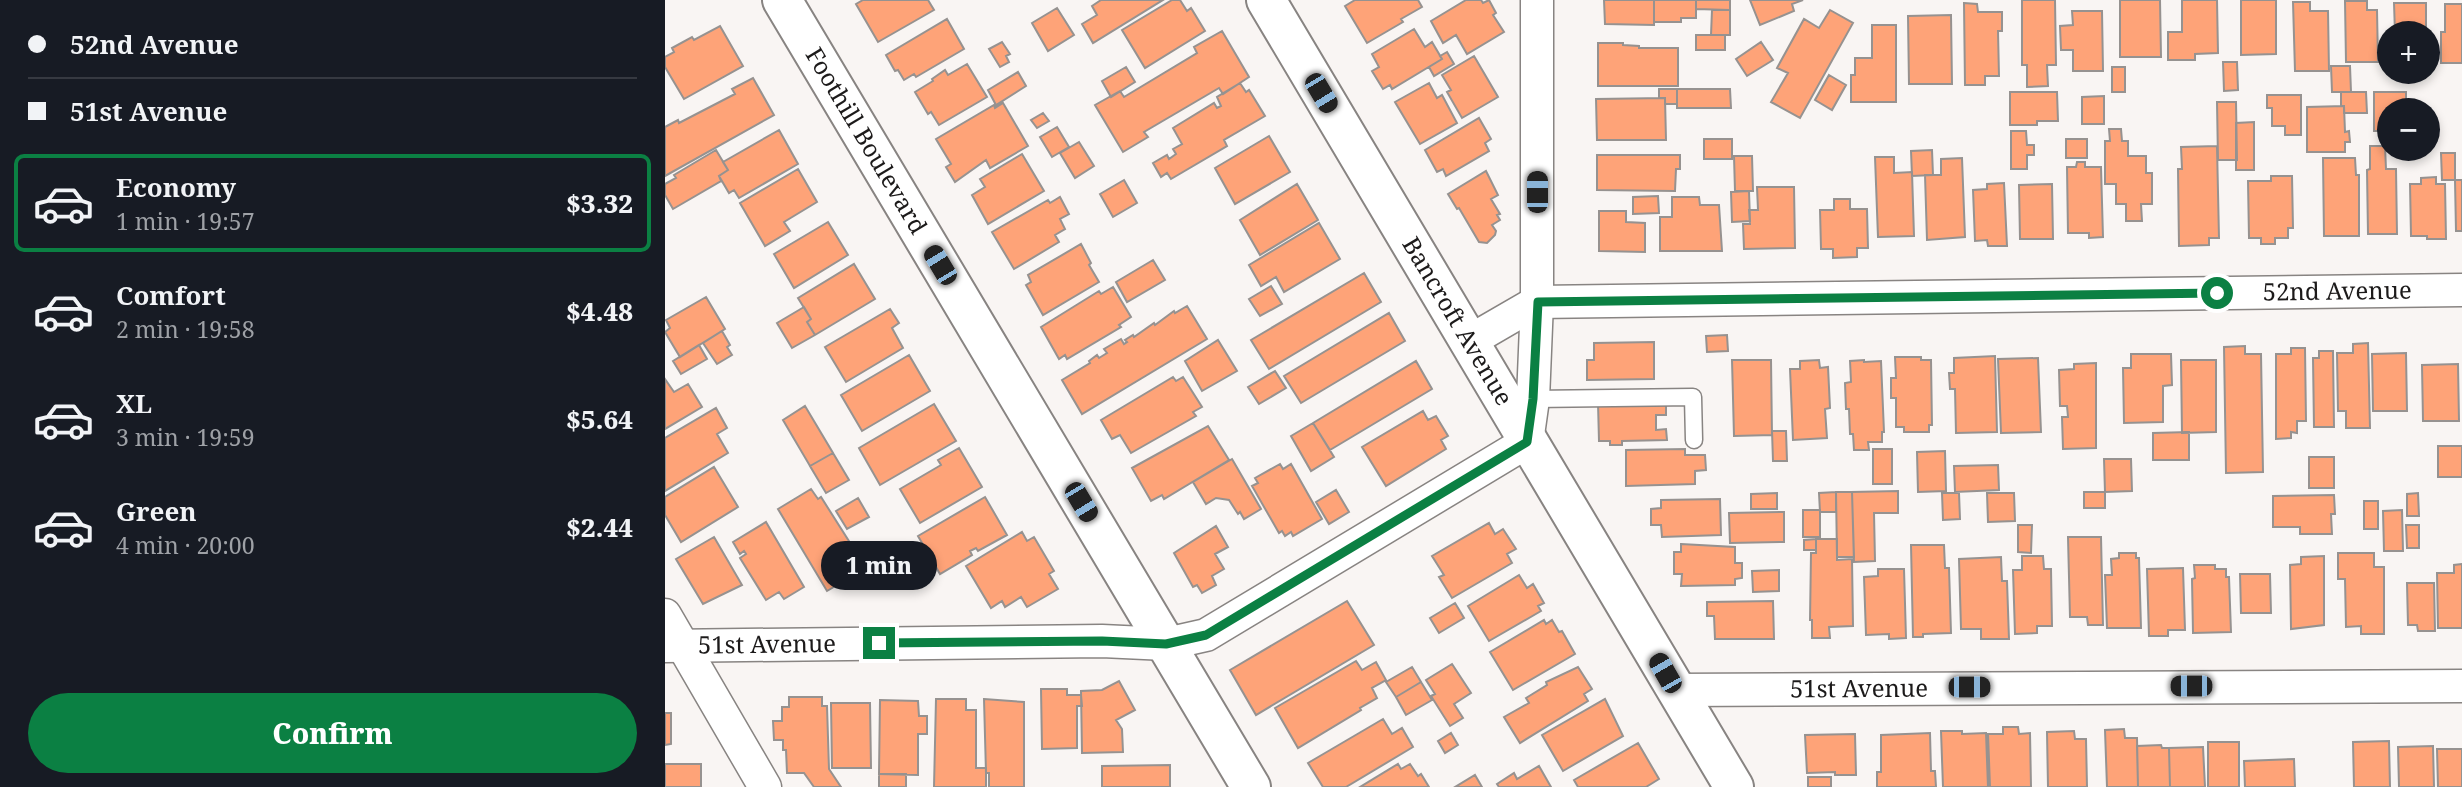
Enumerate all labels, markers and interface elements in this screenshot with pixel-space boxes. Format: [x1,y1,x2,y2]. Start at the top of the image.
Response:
map controls [2377,21,2440,161]
button: + [2377,21,2440,84]
text: 52nd Avenue [70,26,239,62]
street label: Foothill Boulevard [799,41,936,240]
car [1302,70,1341,116]
text: 51st Avenue [70,93,227,129]
button: − [2377,98,2440,161]
text: Economy [116,169,236,205]
car [1527,171,1548,213]
icon: car [32,172,95,235]
text: $3.32 [566,185,633,221]
text: 1 min · 19:57 [116,205,254,237]
street label: Bancroft Avenue [1395,230,1521,411]
car [921,242,960,288]
street label: 52nd Avenue [2262,273,2412,308]
text: Comfort [116,277,226,313]
route start [2201,277,2233,309]
icon: car [32,280,95,343]
text: $4.48 [566,293,633,329]
text: 2 min · 19:58 [116,313,254,345]
text: XL [116,385,152,421]
icon: car [32,388,95,451]
text: $5.64 [566,401,633,437]
text: 3 min · 19:59 [116,421,254,453]
car [1062,479,1101,525]
text: Green [116,493,197,529]
icon: car [32,496,95,559]
text: $2.44 [566,509,633,545]
text: 4 min · 20:00 [116,529,254,561]
callout: 1 min [821,542,937,590]
text: 1 min [846,549,912,581]
street label: 51st Avenue [698,626,836,661]
route end [863,627,895,659]
car [1646,650,1685,696]
street label: 51st Avenue [1790,671,1928,704]
car [2171,676,2213,697]
car [1949,677,1991,698]
button: Confirm [28,693,637,773]

